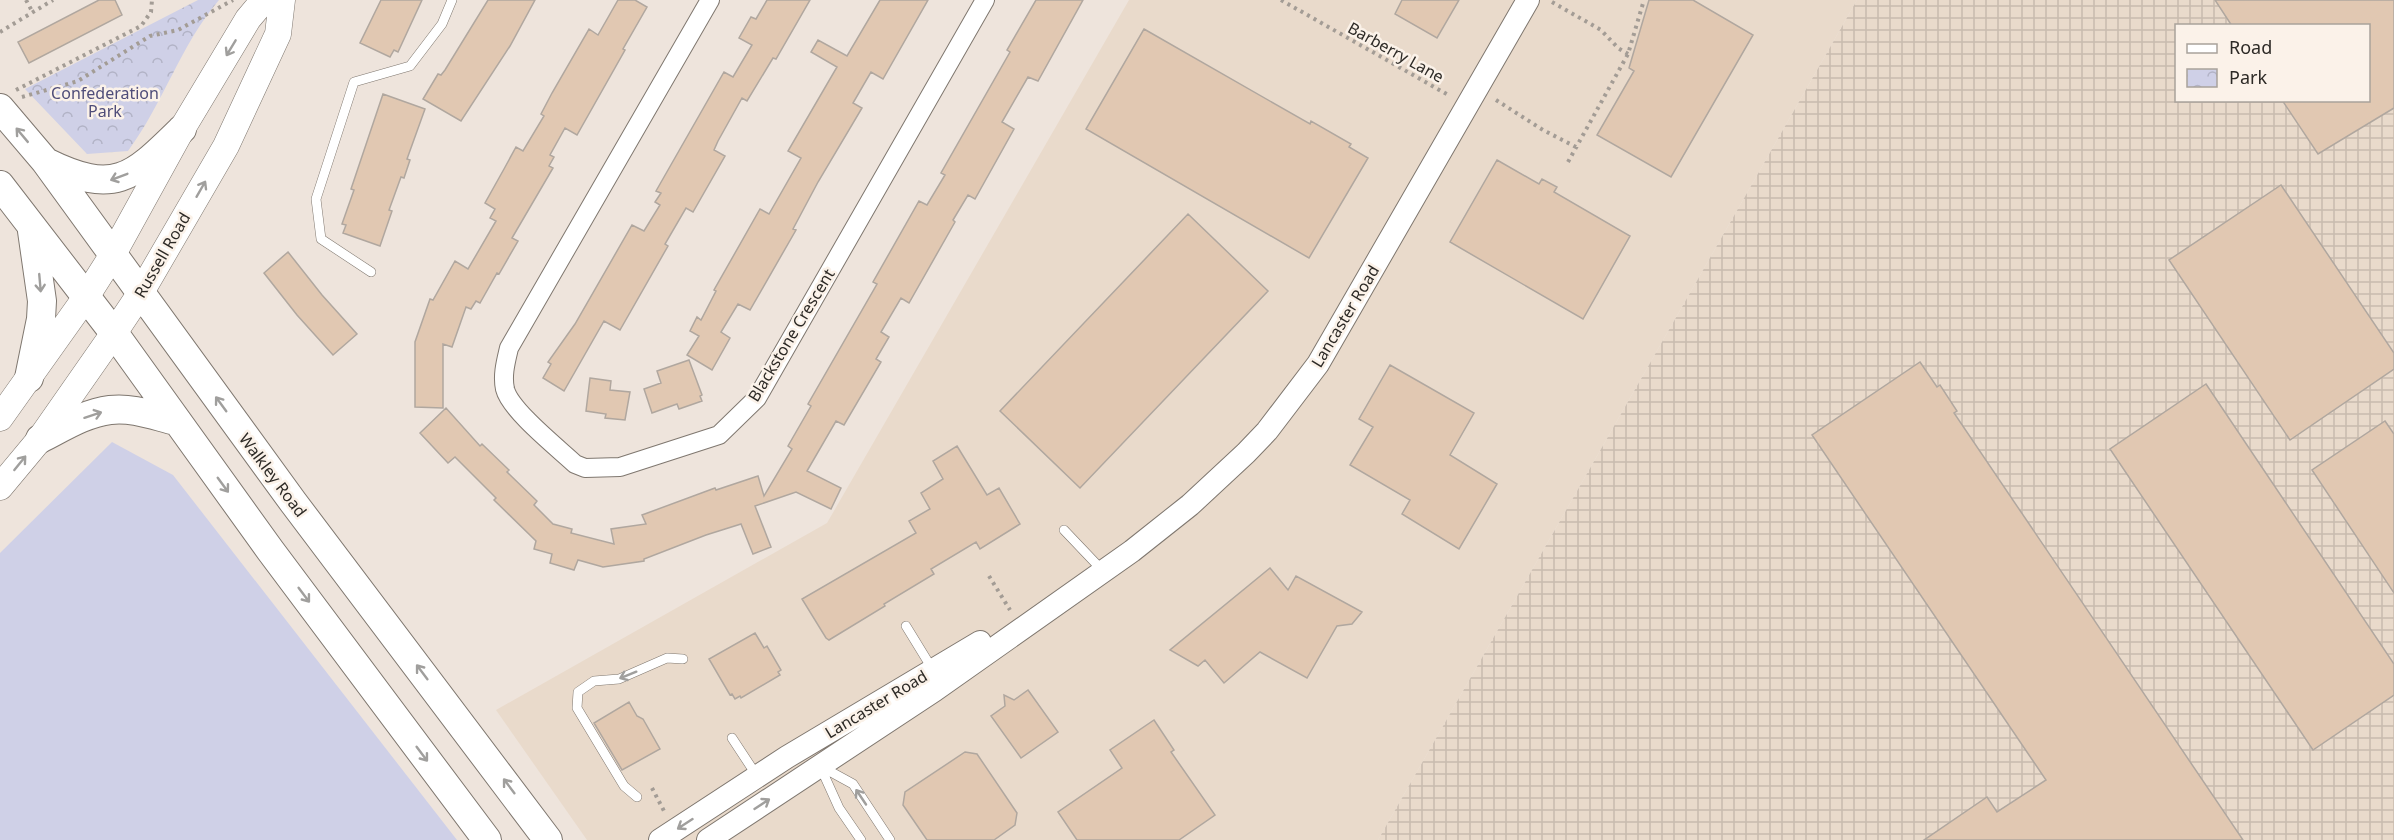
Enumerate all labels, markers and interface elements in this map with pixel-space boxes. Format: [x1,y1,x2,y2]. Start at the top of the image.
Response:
street label: Barberry Lane [1344,17,1448,87]
legend [2175,24,2370,102]
text: Road [2229,35,2272,59]
one-way arrow [224,39,236,56]
text: Park [2229,65,2267,89]
park label: Confederation Park [51,82,159,122]
one-way arrow [16,127,29,143]
one-way arrow [111,172,129,183]
one-way arrow [195,181,207,198]
street label: Russell Road [129,208,195,302]
street label: Lancaster Road [1306,261,1384,371]
street label: Blackstone Crescent [743,264,840,406]
one-way arrow [35,273,46,293]
one-way arrow [215,396,228,412]
one-way arrow [83,408,102,419]
street label: Walkley Road [234,429,312,521]
one-way arrow [13,456,26,472]
one-way arrow [217,476,229,492]
one-way arrow [298,586,310,602]
one-way arrow [416,664,429,680]
street label: Lancaster Road [821,665,931,743]
one-way arrow [619,670,637,681]
one-way arrow [416,745,429,761]
one-way arrow [502,779,515,795]
one-way arrow [855,789,867,805]
one-way arrow [753,798,770,810]
one-way arrow [677,818,694,830]

